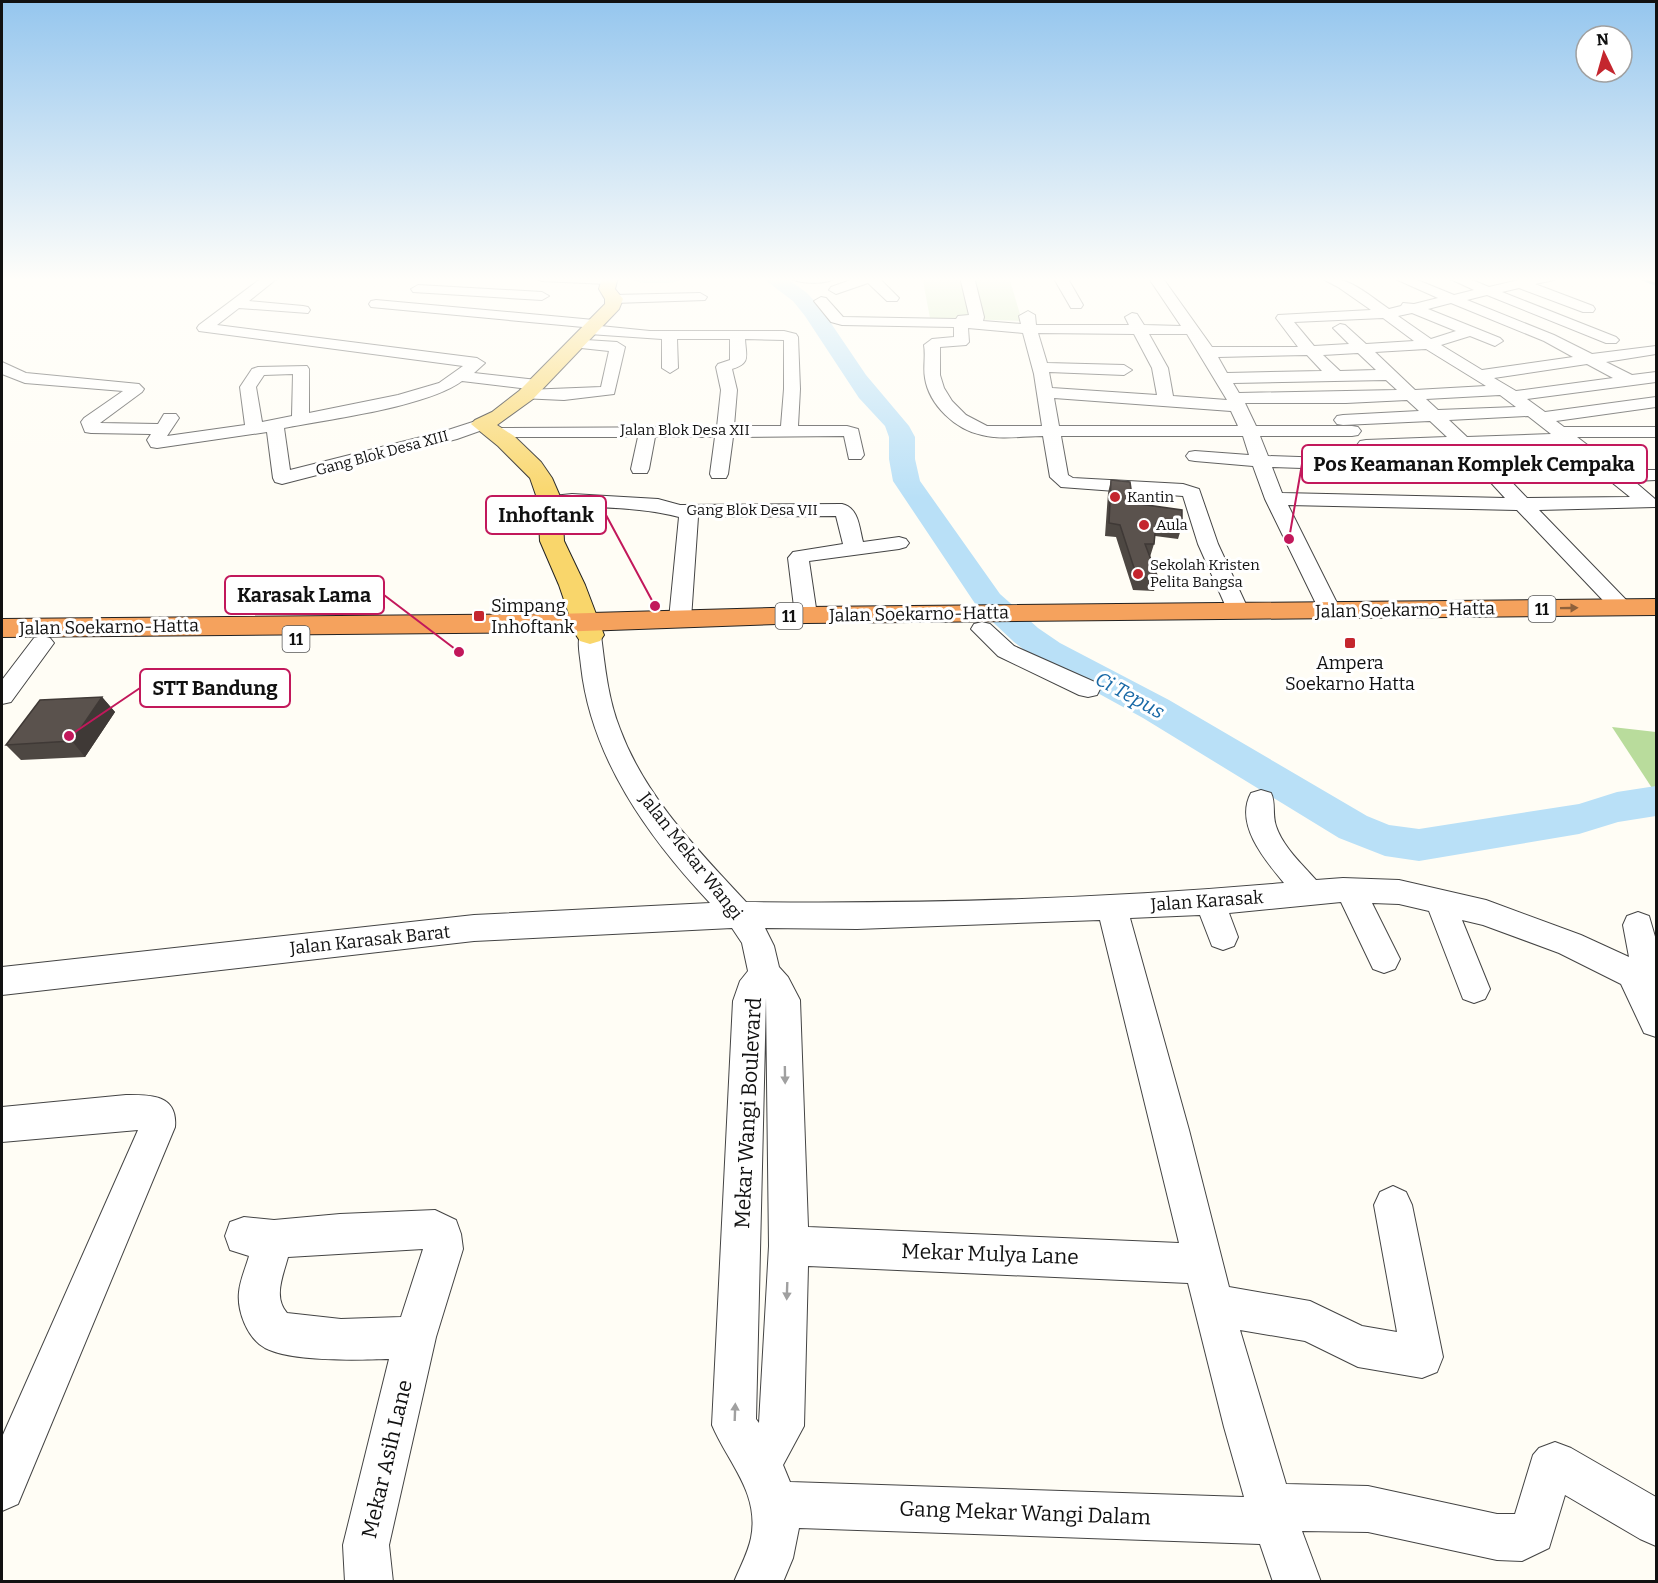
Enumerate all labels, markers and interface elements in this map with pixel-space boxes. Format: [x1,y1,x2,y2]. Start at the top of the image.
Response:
north arrow [1574,24,1634,84]
text: N [1596,30,1610,50]
street label: Jalan Blok Desa XII [619,421,750,439]
street label: Gang Blok Desa XIII [314,427,450,479]
callout: Pos Keamanan Komplek Cempaka [1302,445,1647,483]
text: Pos Keamanan Komplek Cempaka [1313,452,1635,476]
place label: Kantin [1127,488,1175,506]
marker: Kantin [1108,490,1122,504]
callout: Inhoftank [486,496,606,534]
street label: Gang Blok Desa VII [686,501,818,519]
text: Inhoftank [498,503,594,527]
place label: Aula [1156,516,1188,534]
marker: Aula [1137,518,1151,532]
place label: Sekolah Kristen Pelita Bangsa [1150,556,1260,591]
marker: Sekolah Kristen Pelita Bangsa [1131,567,1145,581]
callout: Karasak Lama [225,576,384,614]
text: Karasak Lama [237,583,371,607]
place label: Simpang Inhoftank [491,595,575,638]
road number: 11 [1528,596,1556,622]
street label: Jalan Soekarno-Hatta [1314,597,1495,623]
street label: Jalan Soekarno-Hatta [828,601,1009,627]
road number: 11 [776,603,802,629]
one-way arrow [1560,604,1579,613]
marker: Simpang Inhoftank [472,609,486,623]
street label: Jalan Soekarno-Hatta [18,614,199,640]
road number: 11 [282,626,310,652]
marker: Ampera Soekarno Hatta [1343,636,1357,650]
place label: Ampera Soekarno Hatta [1285,652,1415,695]
water label: Ci Tepus [1091,666,1169,724]
callout: STT Bandung [140,669,290,707]
text: STT Bandung [152,676,278,700]
street label: Jalan Mekar Wangi [634,787,747,924]
street label: Jalan Karasak [1149,886,1265,916]
street label: Jalan Karasak Barat [288,921,452,959]
street label: Mekar Wangi Boulevard [729,997,767,1229]
one-way arrow [780,1066,790,1085]
street label: Mekar Mulya Lane [901,1238,1079,1270]
one-way arrow [783,1282,792,1301]
street label: Mekar Asih Lane [356,1377,418,1541]
one-way arrow [730,1403,740,1422]
street label: Gang Mekar Wangi Dalam [899,1496,1151,1530]

